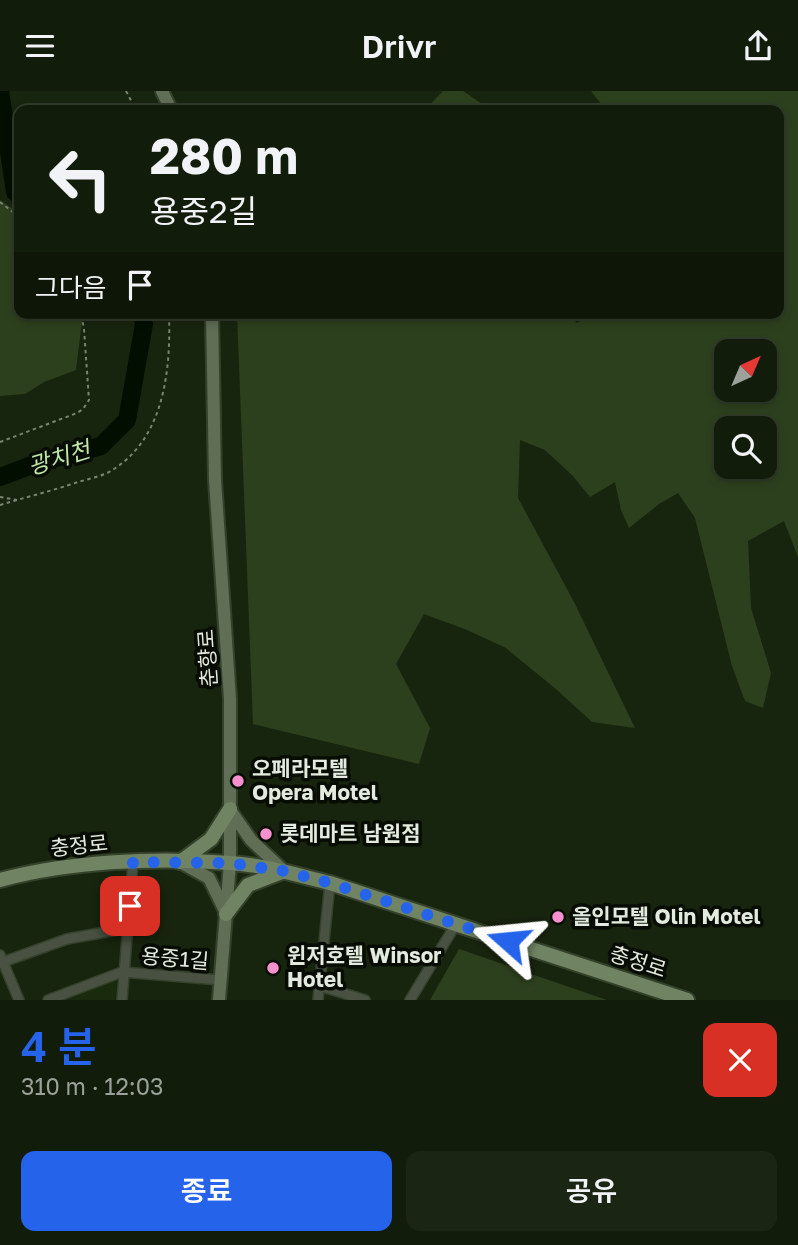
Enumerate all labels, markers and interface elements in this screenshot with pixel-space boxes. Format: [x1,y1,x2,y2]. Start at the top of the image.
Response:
icon: menu [21,27,59,65]
text: Drivr [362,27,436,65]
icon: share [739,27,777,65]
text: 280 m [150,126,298,185]
icon: left [35,133,126,224]
text: 용중2길 [150,192,257,230]
icon: arrive [121,266,159,304]
text: 그다음 [35,272,107,303]
north arrow [714,339,777,403]
map controls [714,339,777,479]
button: search [714,416,777,479]
water label: 광치천 [24,434,96,480]
street label: 춘향로 [192,628,222,688]
place label: 오페라모텔 Opera Motel [252,755,378,805]
marker: 오페라모텔 Opera Motel [230,773,246,789]
place label: 롯데마트 남원점 [280,820,421,846]
marker: 롯데마트 남원점 [258,826,274,842]
street label: 충정로 [49,829,109,861]
pin [100,876,160,936]
icon: arrive [111,887,149,925]
place label: 올인모텔 Olin Motel [572,903,760,929]
position arrow [471,904,545,978]
marker: 올인모텔 Olin Motel [550,909,566,925]
street label: 충정로 [607,940,670,982]
street label: 용중1길 [140,942,210,974]
place label: 윈저호텔 Winsor Hotel [287,942,442,992]
marker: 윈저호텔 Winsor Hotel [265,960,281,976]
text: 4 분 [21,1021,97,1071]
button: close [703,1023,777,1097]
text: 310 m · 12:03 [21,1072,164,1100]
button: 종료 [21,1151,392,1231]
button: 공유 [406,1151,777,1231]

